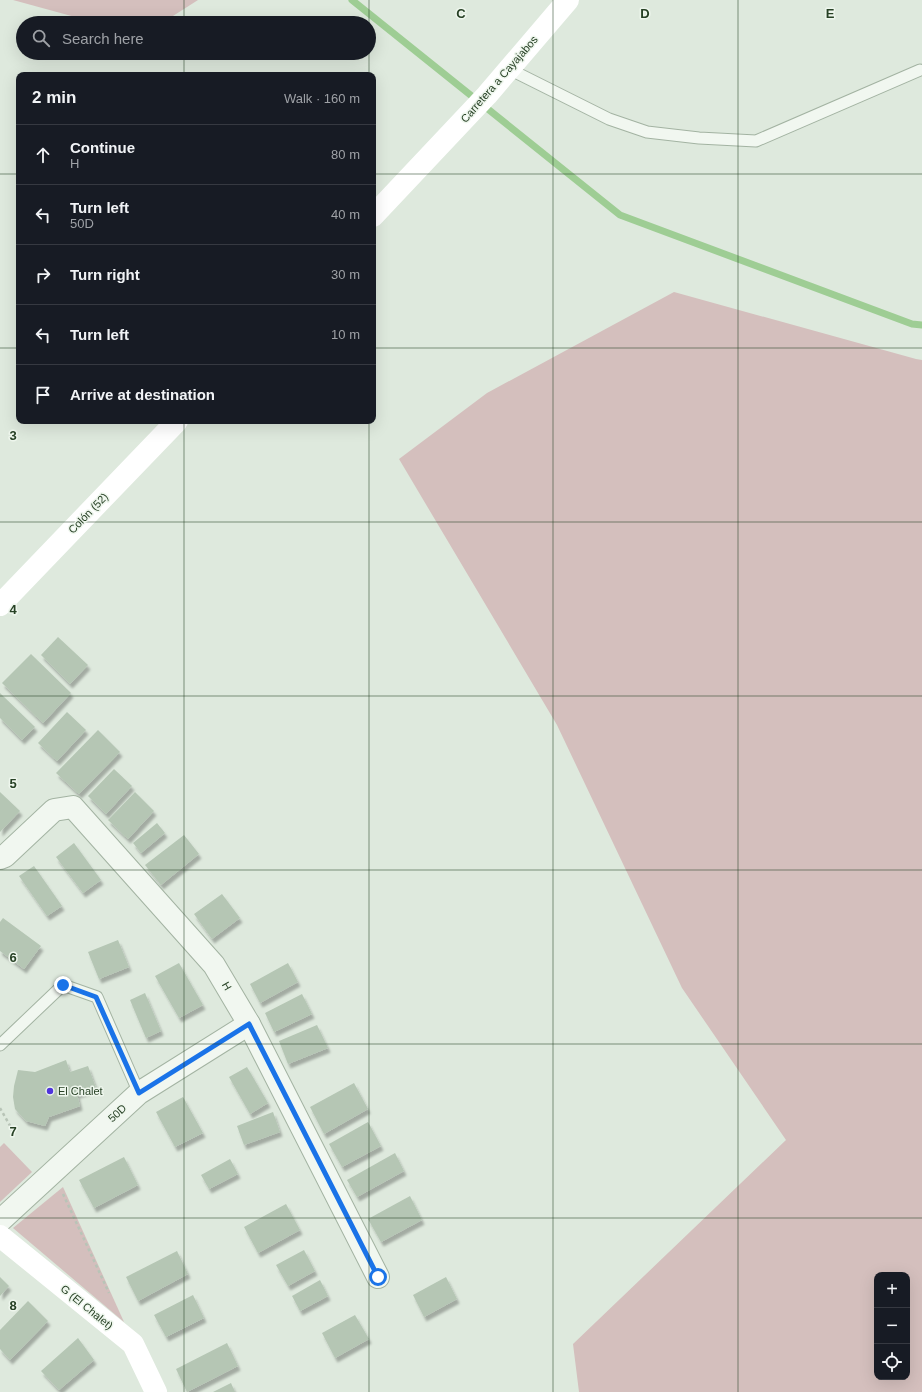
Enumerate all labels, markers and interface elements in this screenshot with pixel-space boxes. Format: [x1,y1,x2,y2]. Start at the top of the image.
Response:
text: C [456,6,466,21]
text: D [640,6,650,21]
text: E [826,6,835,21]
search box [16,16,376,60]
icon: search [30,27,52,49]
text: Search here [62,30,144,47]
street label: Carretera a Cayajabos [458,33,540,125]
text: 2 min [32,88,76,107]
text: Walk · 160 m [284,91,360,106]
text: Continue [70,139,135,156]
icon: ahead [32,144,54,166]
text: 80 m [331,147,360,162]
text: H [70,156,79,171]
text: Turn left [70,199,129,216]
icon: left [32,204,54,226]
text: 40 m [331,207,360,222]
text: 50D [70,216,94,231]
icon: right [32,264,54,286]
text: Turn right [70,266,140,283]
text: 30 m [331,267,360,282]
icon: left [32,324,54,346]
text: Turn left [70,326,129,343]
text: 10 m [331,327,360,342]
icon: arrive [32,384,54,406]
text: Arrive at destination [70,386,215,403]
text: 3 [9,428,17,443]
street label: Colón (52) [66,490,110,536]
text: 4 [9,602,17,617]
text: 5 [9,776,17,791]
text: 6 [9,950,17,965]
route end [54,976,72,994]
street label: H [220,980,234,992]
place label: El Chalet [58,1085,103,1097]
marker: El Chalet [45,1086,55,1096]
street label: 50D [105,1102,129,1124]
text: 7 [9,1124,17,1139]
route start [369,1268,387,1286]
map controls [874,1272,910,1380]
button: + [874,1272,910,1308]
street label: G (El Chalet) [59,1282,115,1332]
text: 8 [9,1298,17,1313]
button: − [874,1308,910,1344]
button: locate [874,1344,910,1380]

